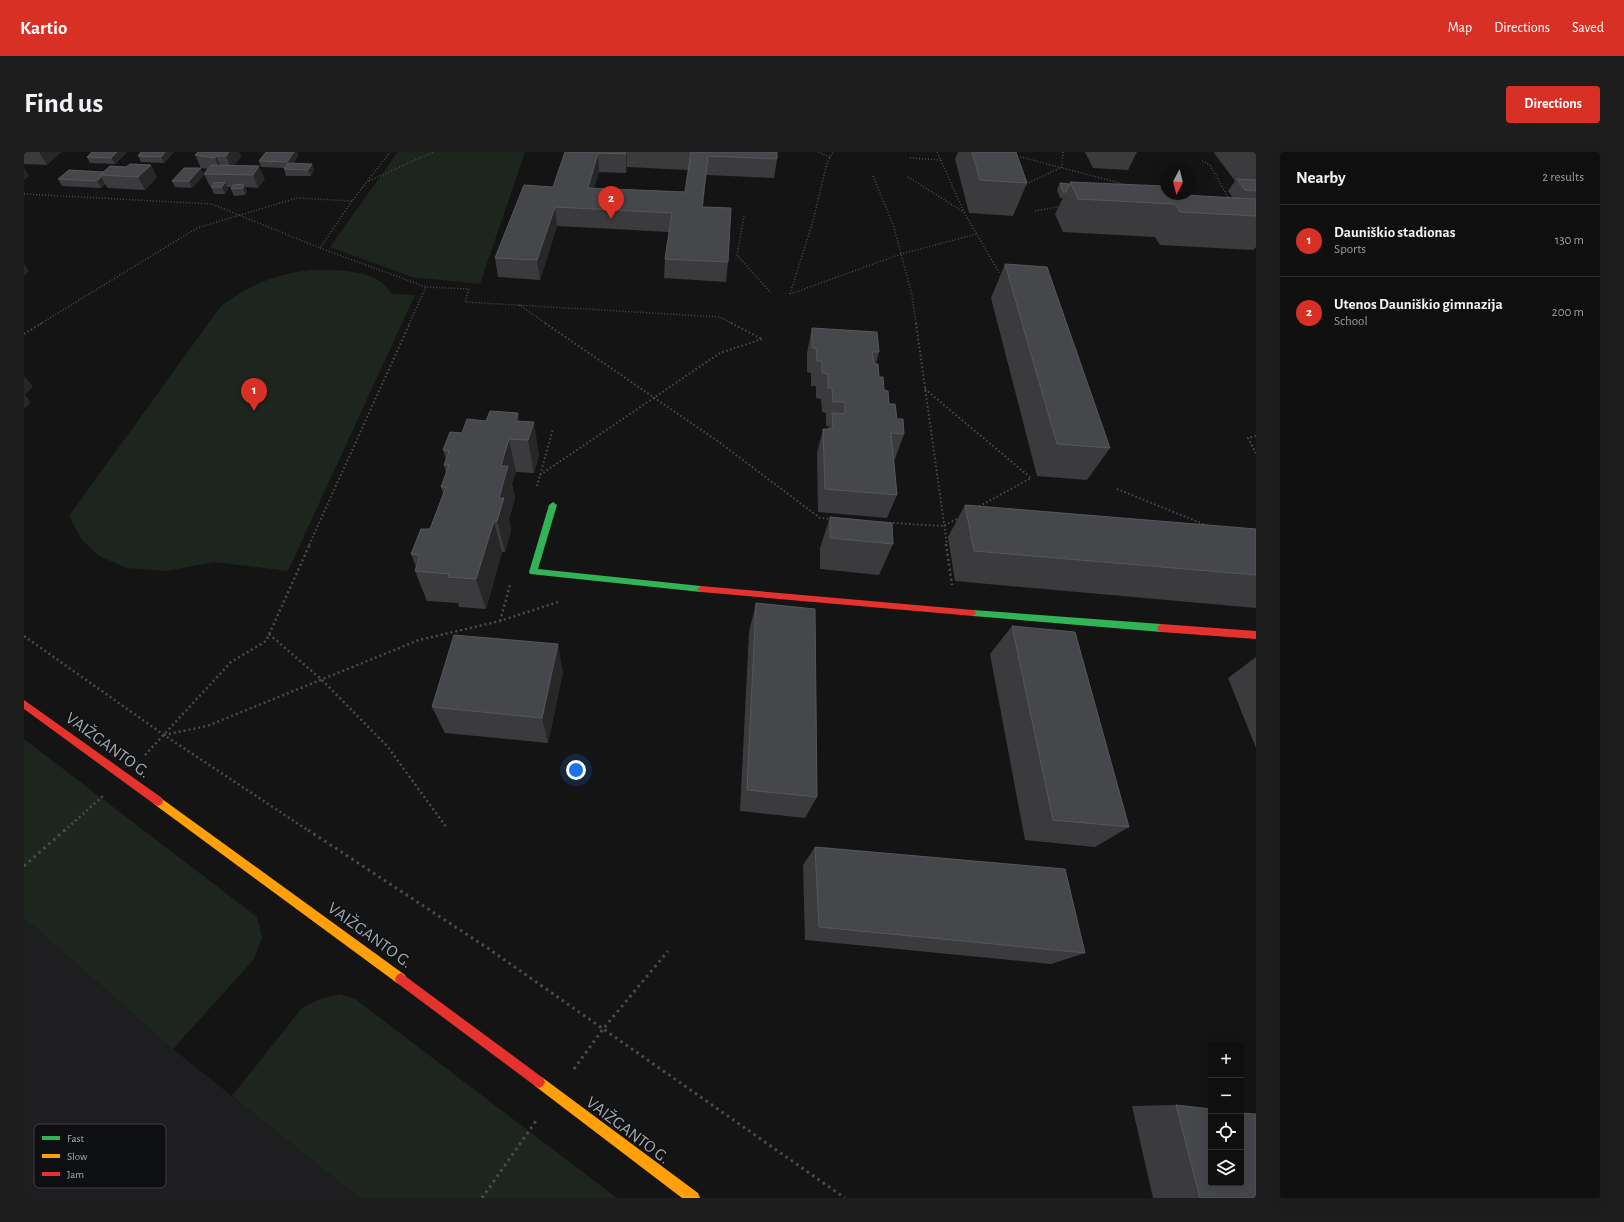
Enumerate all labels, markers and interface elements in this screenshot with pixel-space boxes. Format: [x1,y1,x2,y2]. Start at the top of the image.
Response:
text: Kartio [20,19,67,38]
text: Map [1448,21,1472,35]
text: Directions [1494,21,1550,35]
text: Saved [1572,21,1604,35]
button: Directions [1506,86,1600,123]
text: Find us [24,90,103,118]
north arrow [1160,164,1196,200]
text: Nearby [1296,169,1346,186]
text: 2 results [1542,171,1584,184]
pin: 2 [598,186,624,219]
text: Dauniškio stadionas [1334,225,1455,240]
text: 1 [1307,234,1311,247]
text: 130 m [1555,234,1584,247]
text: Sports [1334,243,1366,256]
text: Utenos Dauniškio gimnazija [1334,297,1503,312]
text: 2 [1306,306,1312,319]
text: 200 m [1552,306,1584,319]
text: School [1334,315,1368,328]
pin: 1 [241,378,267,411]
street label: VAIŽGANTO G. [63,708,154,781]
your location [566,760,586,780]
street label: VAIŽGANTO G. [325,898,416,971]
map controls [1208,1042,1244,1186]
button: + [1208,1042,1244,1078]
button: − [1208,1078,1244,1114]
street label: VAIŽGANTO G. [583,1093,673,1167]
button: locate [1208,1114,1244,1150]
legend [34,1124,166,1188]
text: Fast [67,1133,85,1144]
button: layers [1208,1150,1244,1186]
text: Slow [67,1151,88,1162]
text: Jam [67,1169,84,1180]

